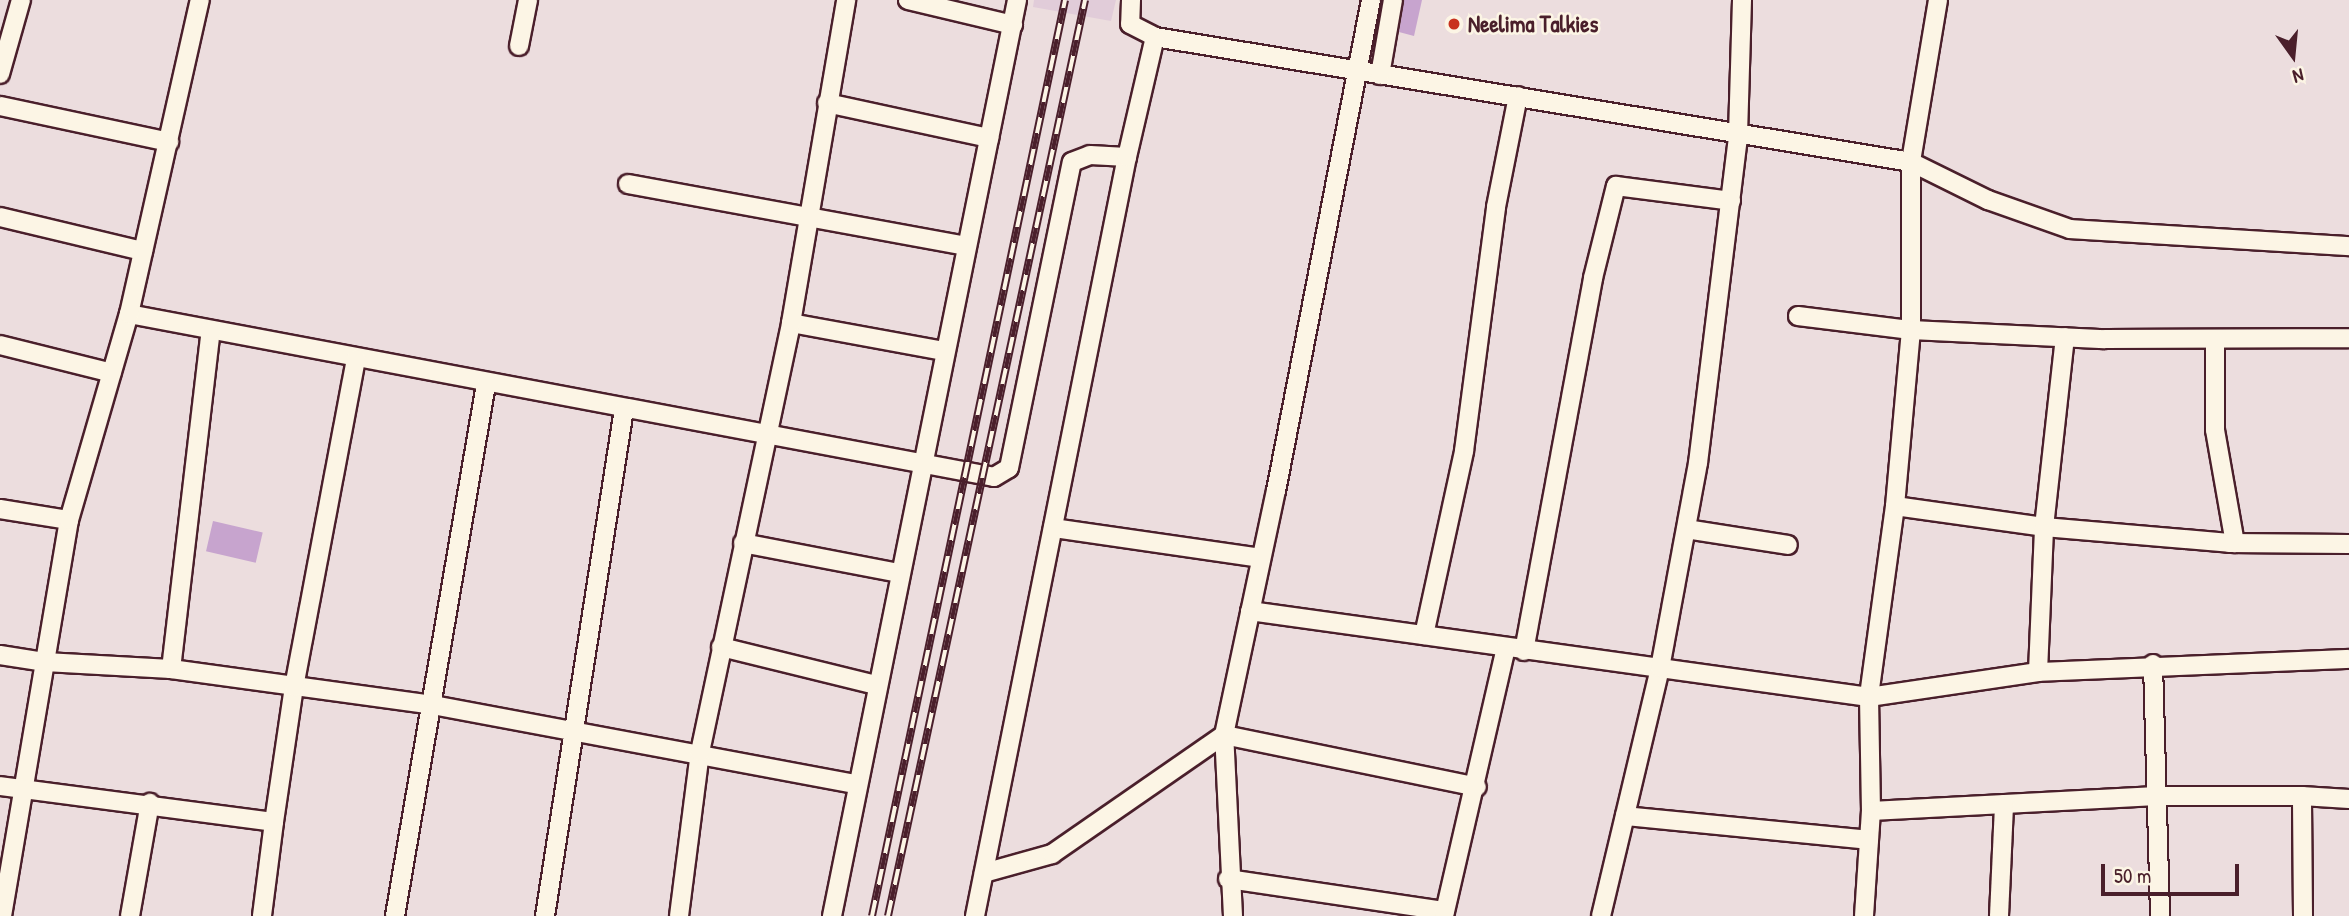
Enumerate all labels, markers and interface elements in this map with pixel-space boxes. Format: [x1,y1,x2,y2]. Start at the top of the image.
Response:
place label: Neelima Talkies [1468,10,1598,38]
marker: Neelima Talkies [1446,16,1462,32]
north arrow [2258,21,2328,91]
text: N [2290,62,2307,90]
scale bar [2104,850,2242,894]
text: 50 m [2114,861,2151,890]

